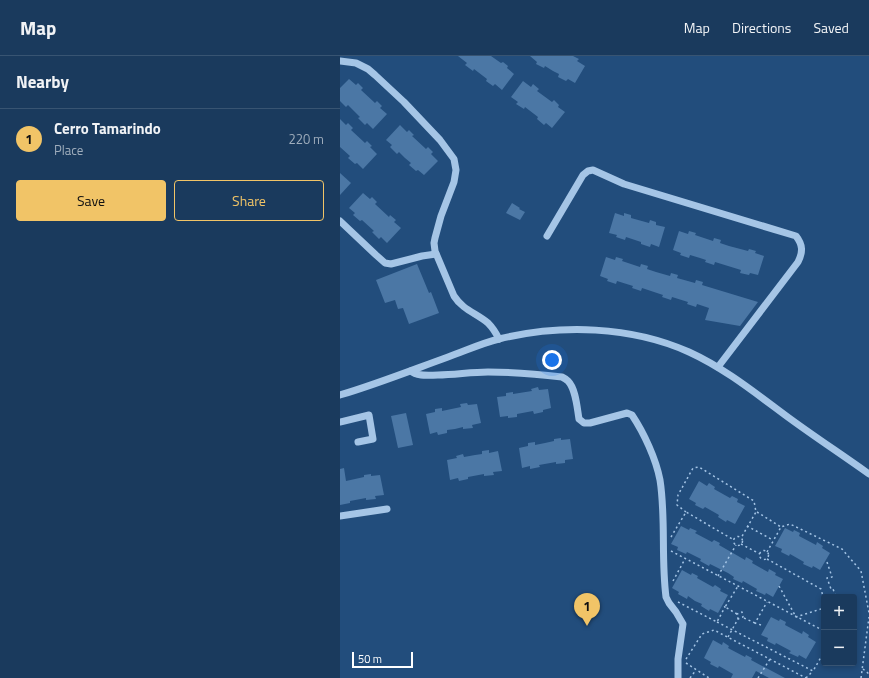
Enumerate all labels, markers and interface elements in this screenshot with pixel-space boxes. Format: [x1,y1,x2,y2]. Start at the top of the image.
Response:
text: Map [20,13,56,42]
text: Map [684,17,710,38]
text: Directions [732,17,791,38]
text: Saved [813,17,849,38]
text: Nearby [16,69,69,95]
text: Cerro Tamarindo [54,117,161,140]
text: 1 [25,129,33,149]
text: 220 m [288,129,324,149]
text: Place [54,140,83,160]
button: Save [16,180,166,221]
button: Share [174,180,324,221]
your location [542,350,562,370]
pin: 1 [574,593,600,626]
map controls [821,594,857,666]
button: + [821,594,857,630]
button: − [821,630,857,666]
scale bar [352,650,413,669]
text: 50 m [358,651,382,667]

